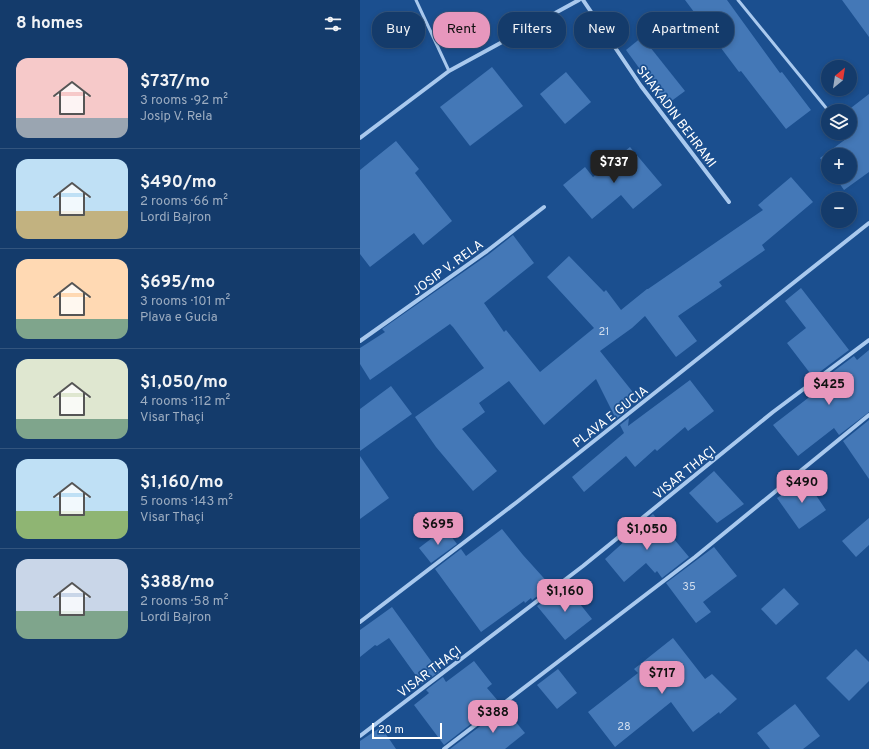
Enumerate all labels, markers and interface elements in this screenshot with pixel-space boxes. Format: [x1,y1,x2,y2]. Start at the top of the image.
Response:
chip: Buy [372,12,425,48]
chip: Rent [433,12,490,48]
chip: Filters [498,12,566,48]
chip: New [574,12,629,48]
chip: Apartment [637,12,734,48]
text: 8 homes [16,13,83,35]
icon: filters [322,13,344,35]
north arrow [821,60,857,96]
map controls [821,60,857,228]
street label: SHAKADIN BEHRAMI [632,63,719,171]
text: $737/mo [140,71,210,93]
icon: home [48,74,96,122]
text: 3 rooms · 92 m² [140,93,228,109]
button: layers [821,104,857,140]
text: Josip V. Rela [140,109,212,125]
button: + [821,148,857,184]
pin: $737 [590,150,638,184]
text: $737 [599,155,629,171]
text: $490/mo [140,172,216,194]
icon: home [48,175,96,223]
button: − [821,192,857,228]
text: 2 rooms · 66 m² [140,194,228,210]
text: Lordi Bajron [140,210,211,226]
street label: JOSIP V. RELA [409,237,487,300]
text: $695/mo [140,272,215,294]
icon: home [48,275,96,323]
text: 3 rooms · 101 m² [140,294,230,310]
text: Plava e Gucia [140,310,218,326]
house number: 21 [599,325,609,339]
text: $1,050/mo [140,372,228,394]
pin: $425 [805,372,853,406]
icon: home [48,375,96,423]
text: $425 [813,377,845,393]
street label: PLAVA E GUCIA [570,383,652,452]
text: 4 rooms · 112 m² [140,394,230,410]
text: Visar Thaçi [140,410,204,426]
street label: VISAR THAÇI [651,443,720,504]
pin: $490 [778,470,826,504]
text: $1,160/mo [140,472,223,494]
icon: home [48,475,96,523]
text: $490 [786,475,818,491]
text: 5 rooms · 143 m² [140,494,233,510]
text: Visar Thaçi [140,510,204,526]
pin: $695 [414,512,462,546]
text: $695 [422,517,454,533]
pin: $1,050 [614,517,680,551]
text: $1,050 [626,522,668,538]
text: $388/mo [140,572,214,594]
icon: home [48,575,96,623]
pin: $1,160 [532,579,598,613]
house number: 35 [682,580,696,594]
text: $1,160 [546,584,584,600]
text: 2 rooms · 58 m² [140,594,228,610]
text: Lordi Bajron [140,610,211,626]
street label: VISAR THAÇI [395,643,465,702]
pin: $717 [638,661,686,695]
text: $717 [648,666,676,682]
pin: $388 [469,700,517,734]
text: $388 [477,705,509,721]
house number: 28 [617,720,631,734]
scale bar [372,721,442,740]
text: 20 m [378,723,404,737]

